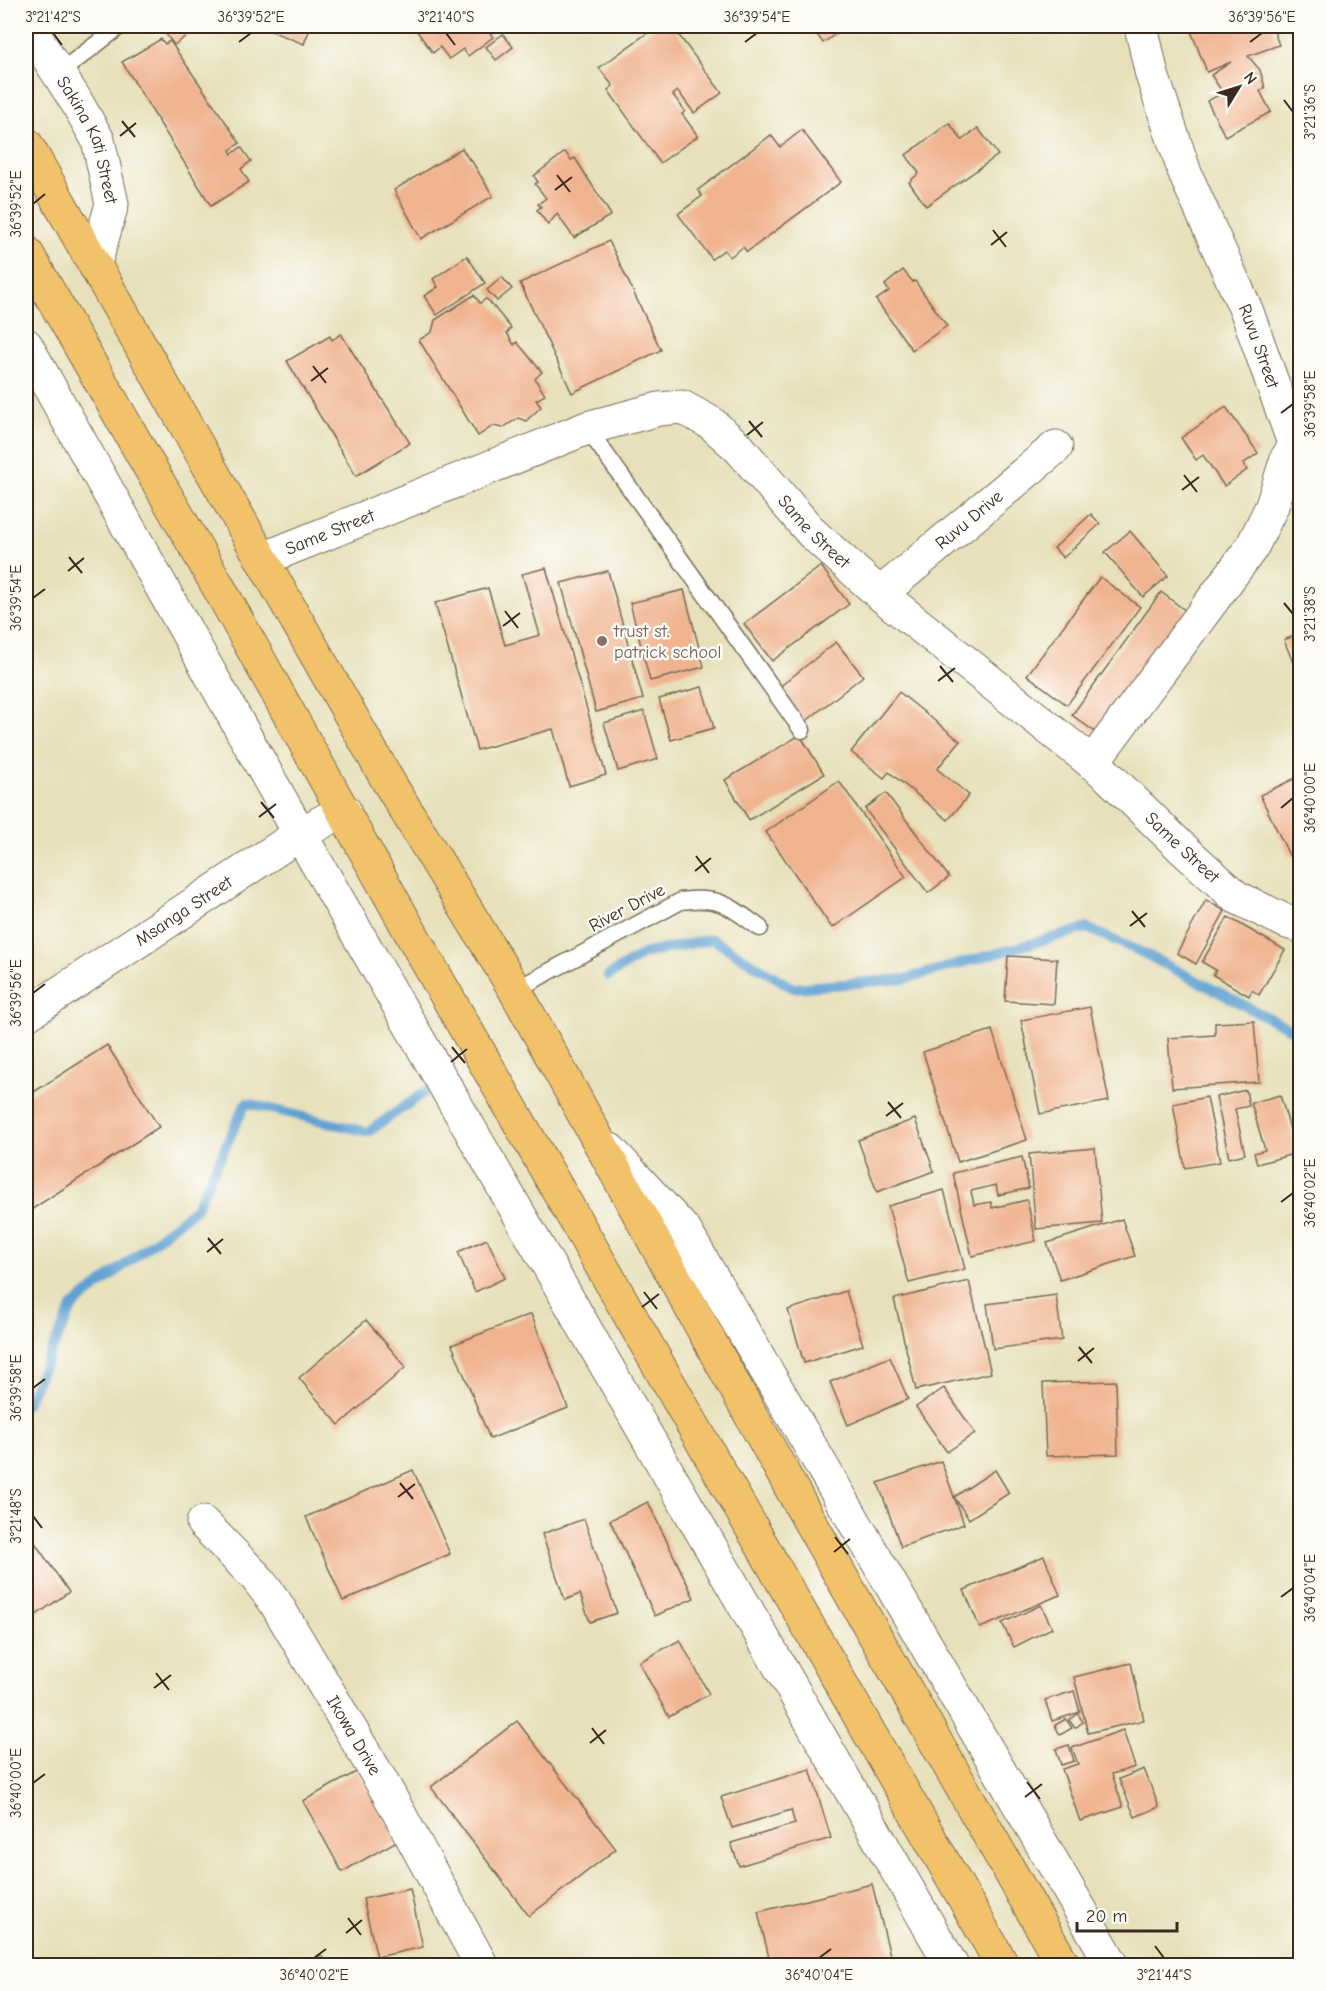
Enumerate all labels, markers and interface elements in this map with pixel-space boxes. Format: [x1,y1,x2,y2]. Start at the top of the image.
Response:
text: 3°21'42"S [25,8,81,26]
text: 36°39'52"E [217,8,285,26]
text: 3°21'40"S [418,8,474,26]
text: 36°39'54"E [724,8,790,26]
text: 36°39'56"E [1228,8,1296,26]
north arrow [1209,57,1269,117]
text: N [1240,69,1260,88]
street label: Sakina Kati Street [52,72,122,206]
text: 3°21'36"S [1301,84,1319,140]
text: 36°39'52"E [7,170,25,238]
street label: Ruvu Street [1234,301,1284,392]
text: 36°39'58"E [1301,371,1319,437]
street label: Ruvu Drive [931,485,1007,554]
street label: Same Street [773,491,855,573]
street label: Same Street [282,504,378,559]
text: 36°39'54"E [7,565,25,631]
text: 3°21'38"S [1301,586,1319,642]
place label: trust st. patrick school [613,621,721,663]
marker: trust st. patrick school [595,634,609,648]
text: 36°40'00"E [1301,763,1319,833]
street label: Same Street [1141,808,1225,888]
street label: Msanga Street [131,871,237,950]
street label: River Drive [585,879,669,937]
text: 36°39'56"E [7,959,25,1027]
text: 36°40'02"E [1301,1159,1319,1227]
text: 36°39'58"E [7,1355,25,1421]
text: 3°21'48"S [7,1488,25,1544]
text: 36°40'04"E [1301,1554,1319,1622]
street label: Ikowa Drive [322,1692,386,1779]
text: 36°40'00"E [7,1748,25,1818]
scale bar [1077,1895,1178,1933]
text: 20 m [1086,1906,1127,1927]
text: 36°40'02"E [280,1966,348,1984]
text: 36°40'04"E [785,1966,853,1984]
text: 3°21'44"S [1137,1966,1191,1984]

